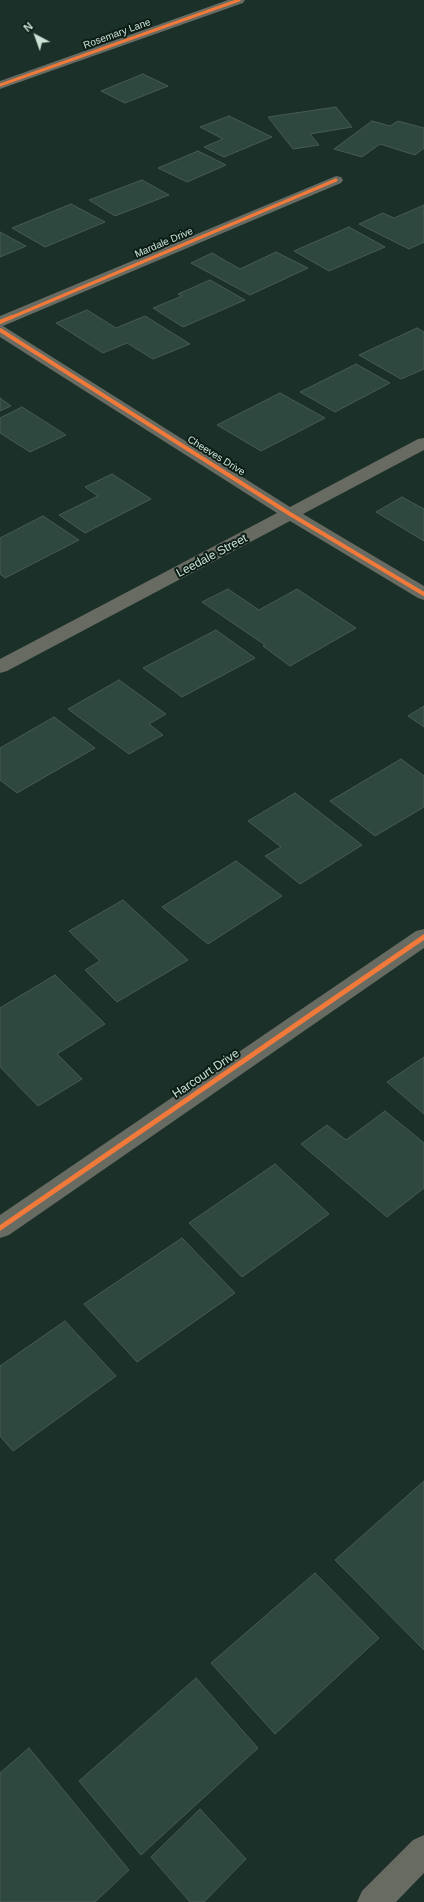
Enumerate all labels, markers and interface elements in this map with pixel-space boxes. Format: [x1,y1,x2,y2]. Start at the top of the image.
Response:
north arrow [16,16,56,56]
street label: Rosemary Lane [82,16,152,52]
text: N [21,20,35,34]
street label: Mardale Drive [133,225,195,261]
street label: Cheeves Drive [185,434,247,478]
street label: Leedale Street [174,531,250,581]
street label: Harcourt Drive [170,1046,242,1102]

